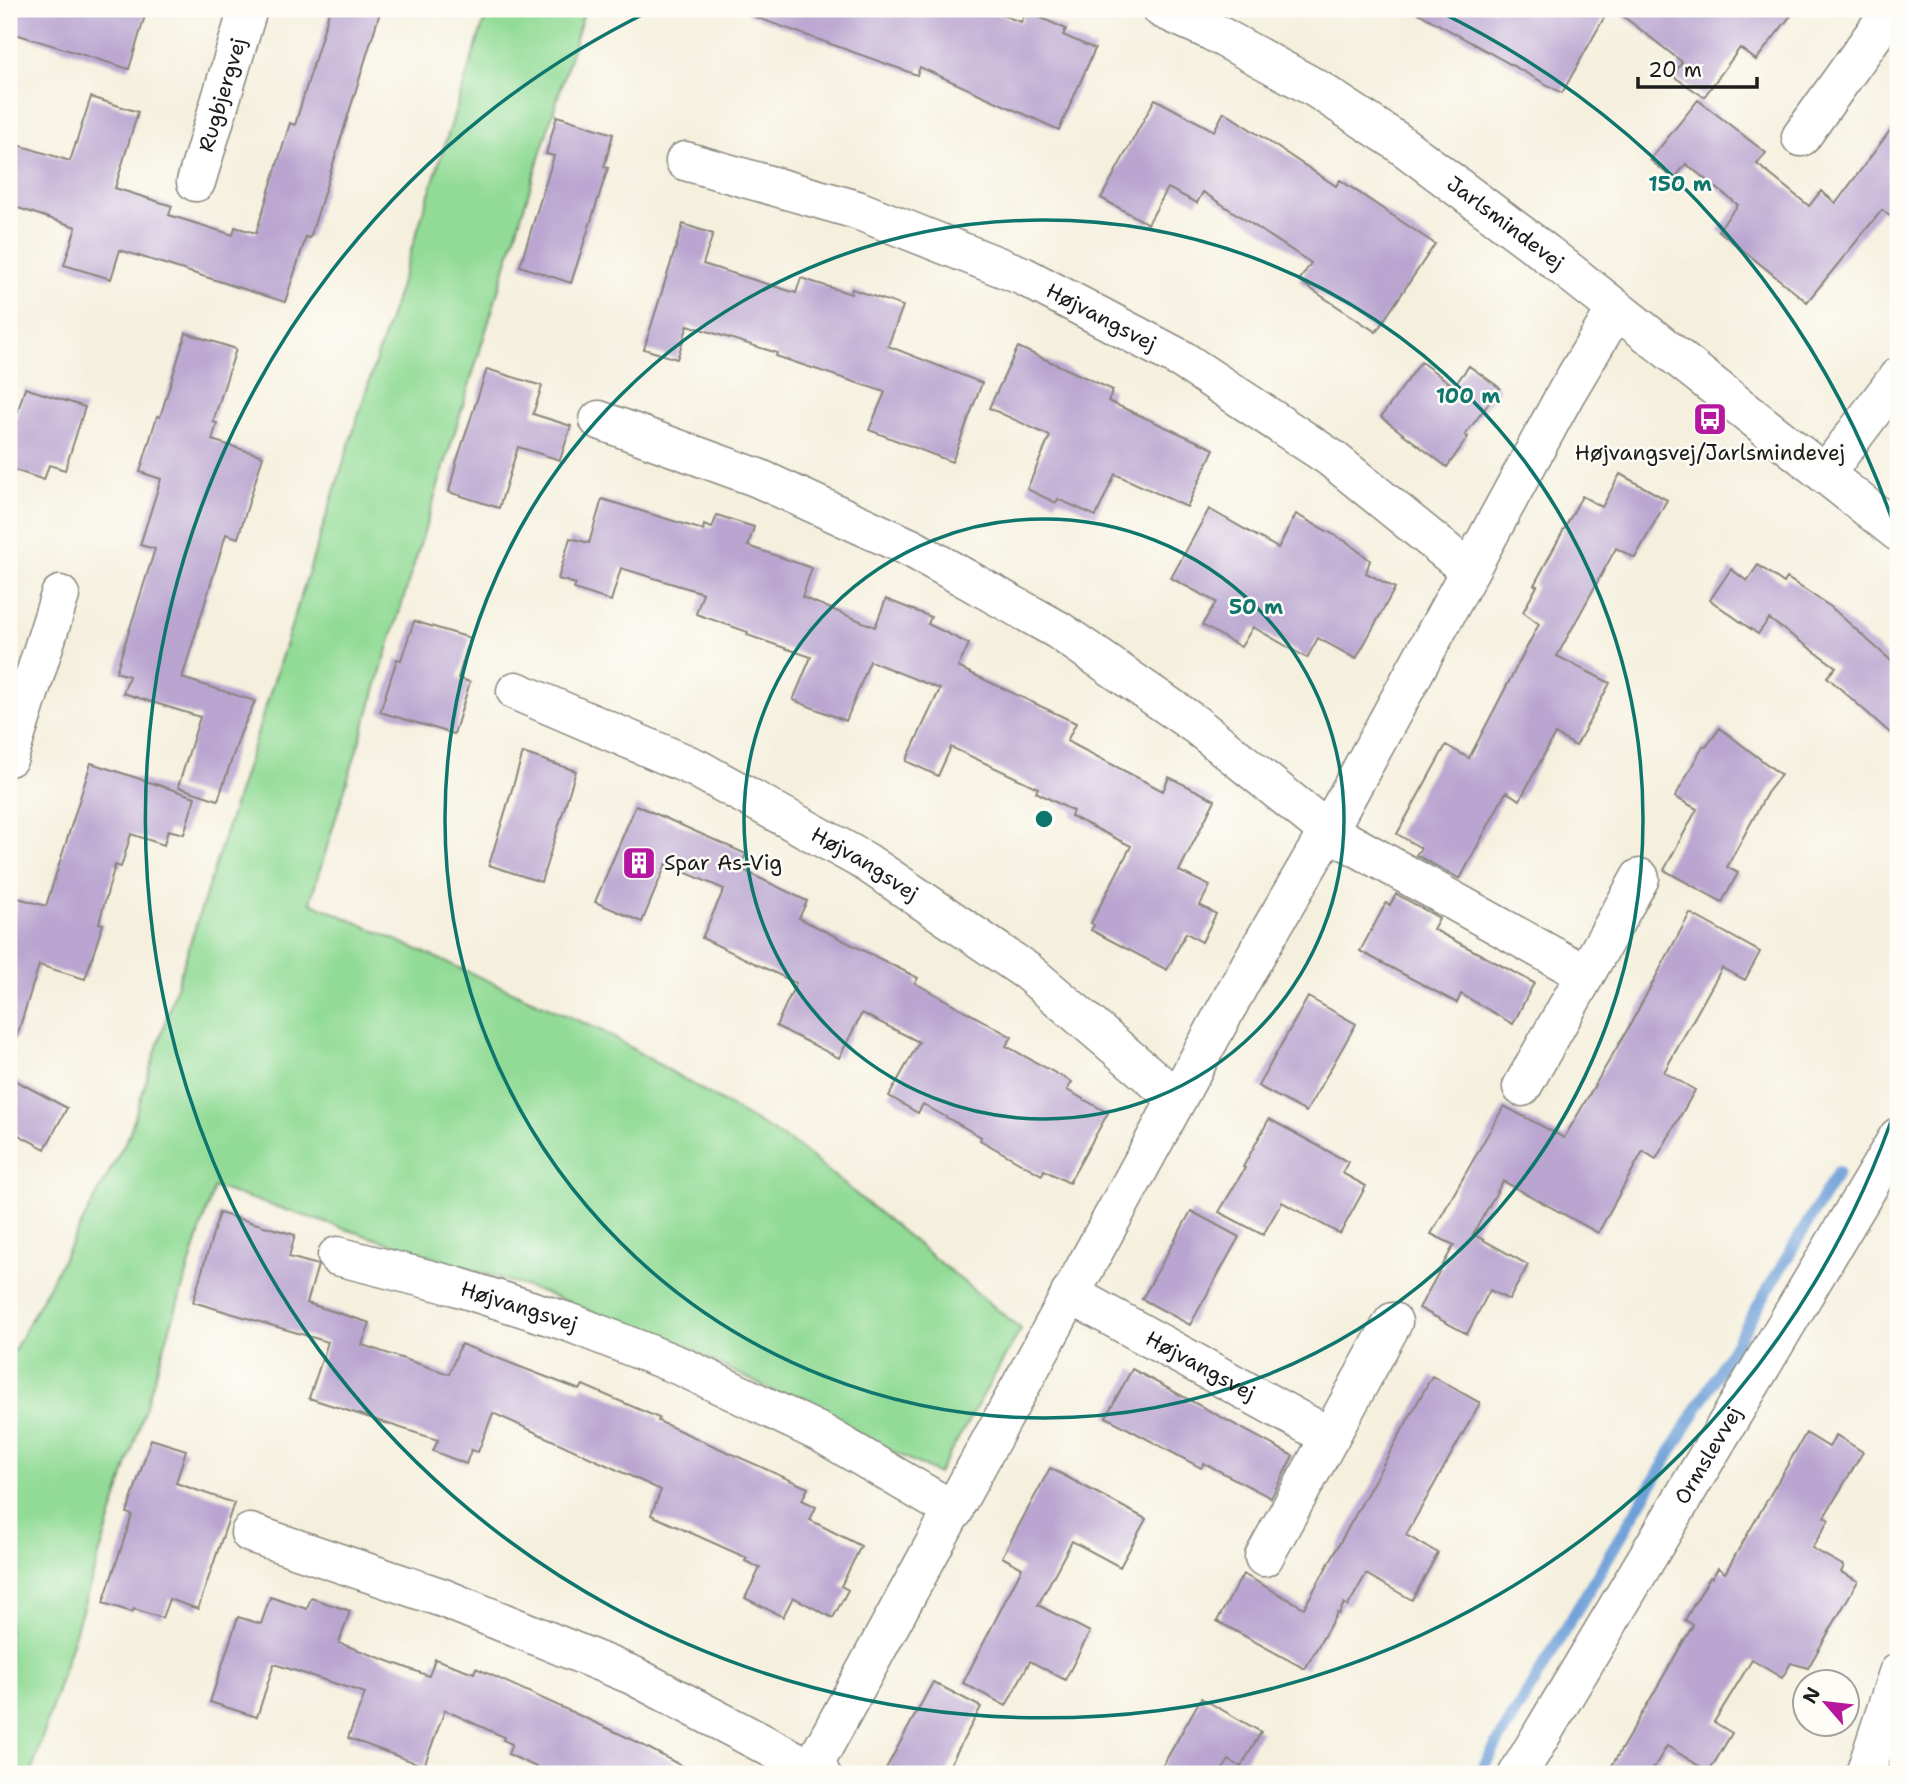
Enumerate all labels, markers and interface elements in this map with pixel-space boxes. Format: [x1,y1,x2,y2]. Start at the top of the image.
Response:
street label: Rugbjergvej [192,34,253,155]
scale bar [1638,46,1756,90]
text: 20 m [1648,56,1702,84]
street label: Jarlsmindevej [1441,170,1570,276]
text: 150 m [1648,170,1712,198]
street label: Højvangsvej [1041,277,1162,358]
text: 100 m [1436,382,1500,410]
bus stop icon: Højvangsvej/Jarlsmindevej [1691,400,1729,438]
place label: Højvangsvej/Jarlsmindevej [1575,439,1845,467]
text: 50 m [1229,593,1283,621]
centre of rings [1032,807,1056,831]
street label: Højvangsvej [806,820,924,908]
building icon: Spar As-Vig [620,844,658,882]
place label: Spar As-Vig [664,849,782,877]
street label: Højvangsvej [457,1275,582,1338]
street label: Højvangsvej [1141,1324,1260,1407]
street label: Ormslevvej [1668,1401,1748,1510]
north arrow [1792,1668,1862,1738]
text: N [1797,1683,1826,1708]

